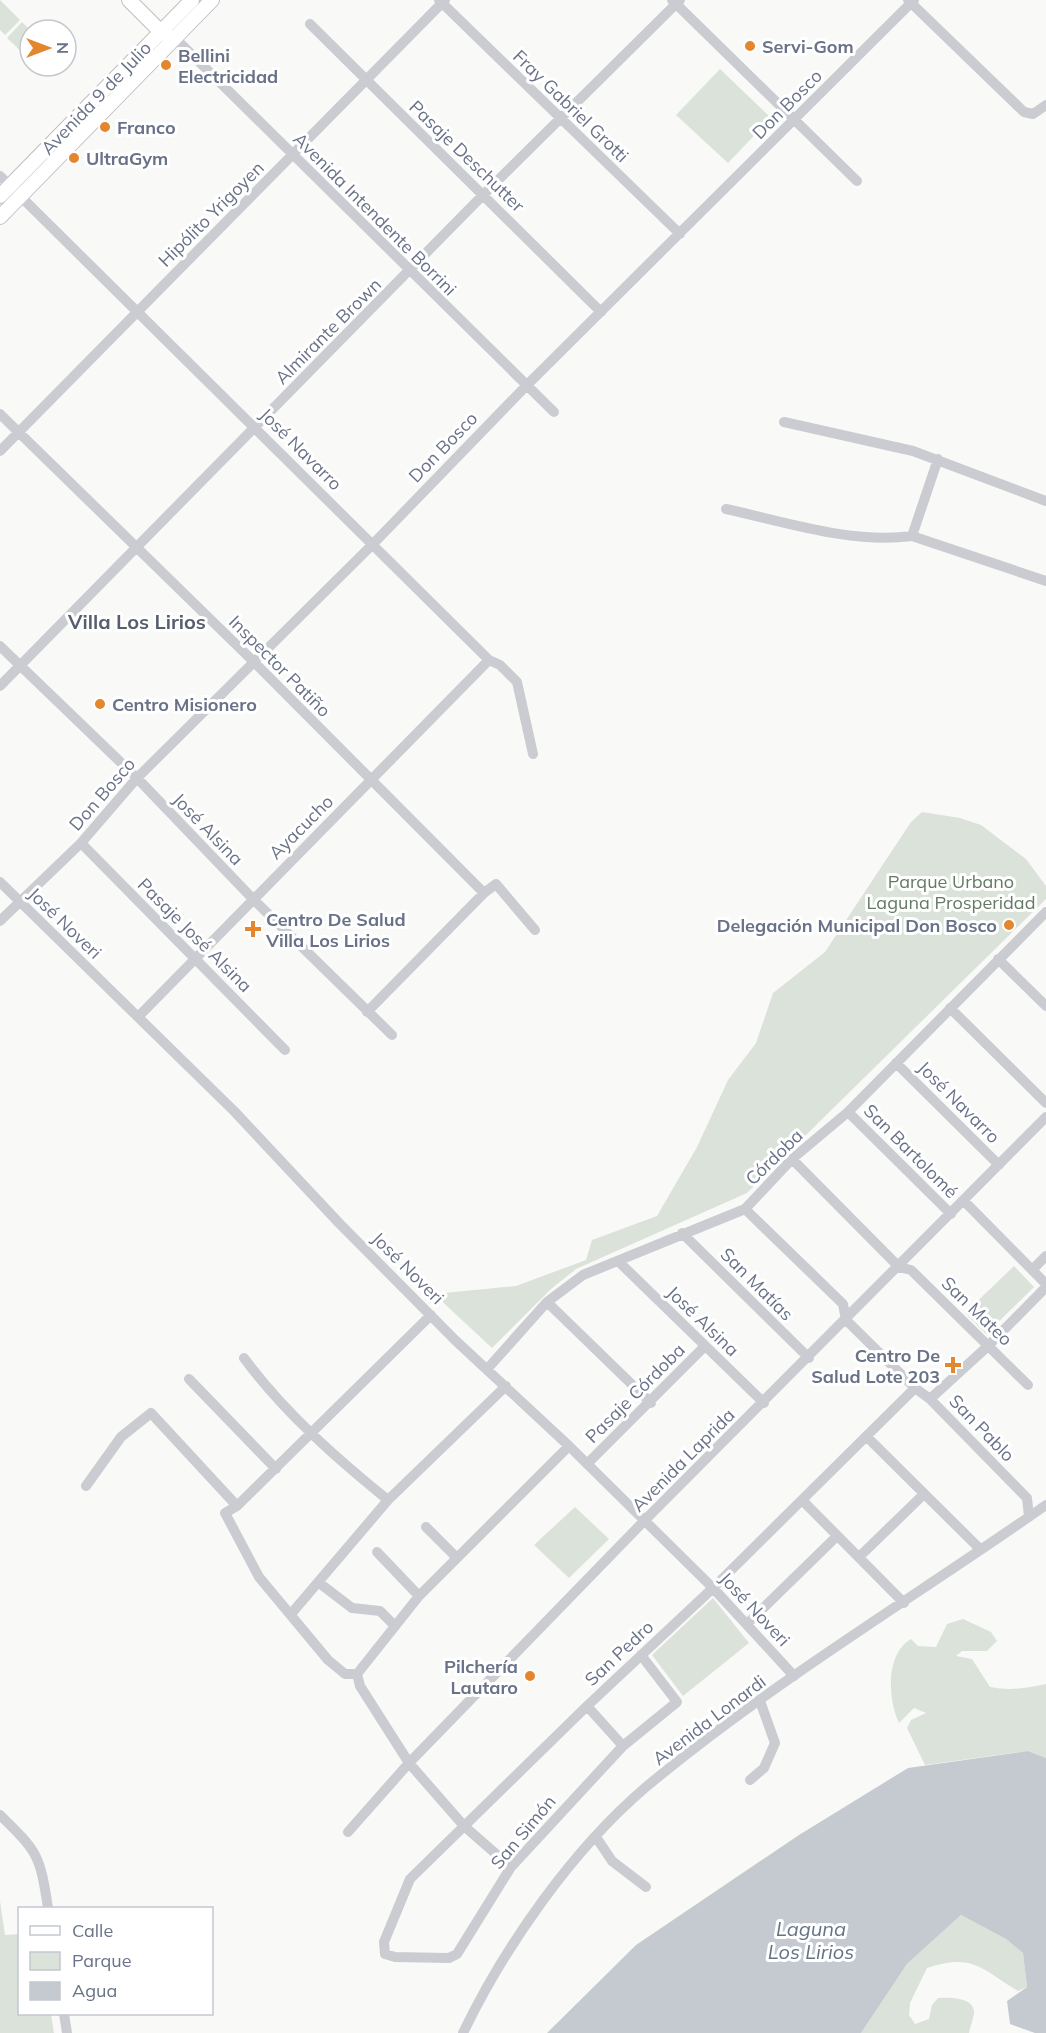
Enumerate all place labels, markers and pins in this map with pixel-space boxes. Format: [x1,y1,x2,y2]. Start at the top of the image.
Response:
place label: Servi-Gom [762,35,854,58]
marker: Servi-Gom [743,39,757,53]
place label: Bellini Electricidad [178,44,278,88]
marker: Bellini Electricidad [159,58,173,72]
place label: Franco [117,116,176,139]
marker: Franco [98,120,112,134]
place label: UltraGym [86,147,168,170]
marker: UltraGym [67,151,81,165]
place label: Centro Misionero [112,693,257,716]
marker: Centro Misionero [93,697,107,711]
place label: Centro De Salud Villa Los Lirios [265,908,406,952]
place label: Delegación Municipal Don Bosco [717,914,997,937]
marker: Delegación Municipal Don Bosco [1002,918,1016,932]
marker: Centro De Salud Villa Los Lirios [244,920,262,938]
place label: Centro De Salud Lote 203 [811,1344,940,1388]
marker: Centro De Salud Lote 203 [944,1356,962,1374]
place label: Pilchería Lautaro [444,1655,518,1699]
marker: Pilchería Lautaro [523,1669,537,1683]

